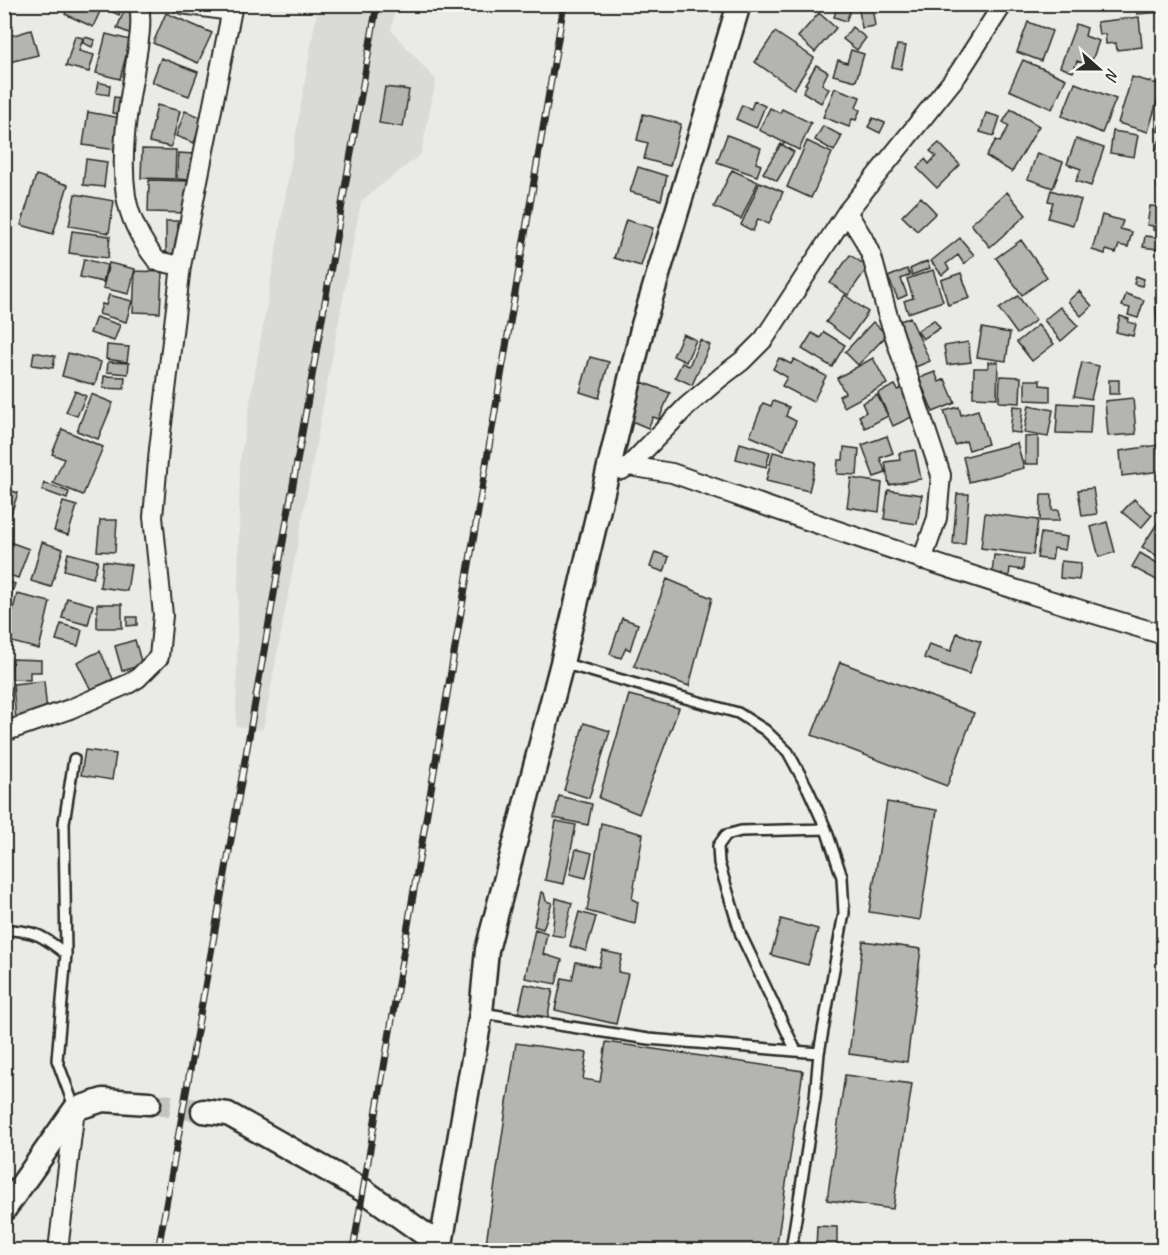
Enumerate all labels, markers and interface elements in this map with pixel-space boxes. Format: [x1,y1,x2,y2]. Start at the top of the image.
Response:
north arrow [1069,39,1129,99]
text: N [1100,66,1123,85]

